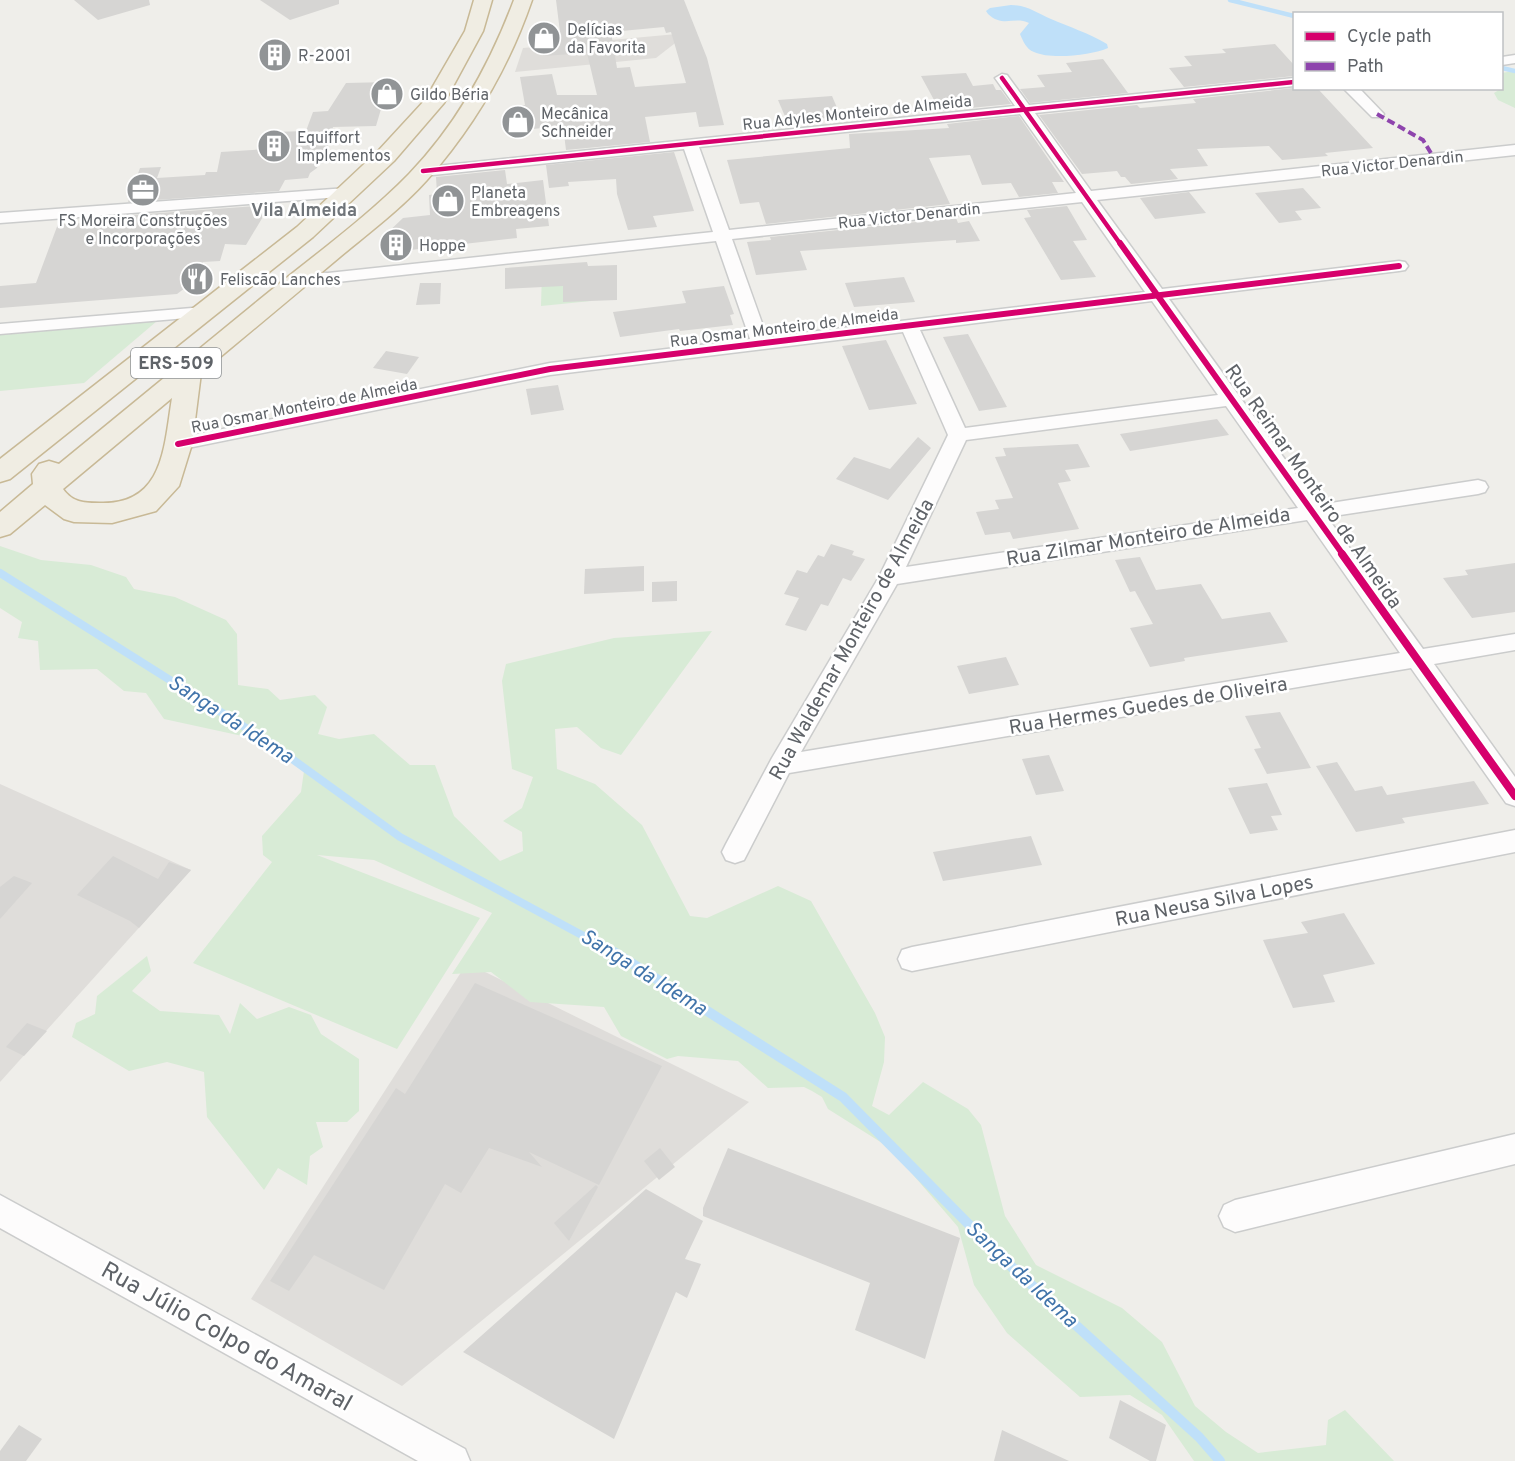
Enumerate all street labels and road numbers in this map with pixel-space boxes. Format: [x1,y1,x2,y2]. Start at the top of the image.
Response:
street label: Rua Adyles Monteiro de Almeida [742,92,973,136]
street label: Rua Victor Denardin [1320,148,1464,182]
street label: Rua Victor Denardin [837,200,981,234]
street label: Rua Osmar Monteiro de Almeida [669,305,900,353]
road number: ERS-509 [131,348,221,378]
street label: Rua Reimar Monteiro de Almeida [1218,360,1407,614]
street label: Rua Osmar Monteiro de Almeida [190,375,419,439]
street label: Rua Waldemar Monteiro de Almeida [764,495,941,785]
street label: Rua Zilmar Monteiro de Almeida [1004,503,1292,573]
street label: Rua Hermes Guedes de Oliveira [1007,672,1289,742]
street label: Rua Neusa Silva Lopes [1113,870,1316,934]
street label: Rua Júlio Colpo do Amaral [95,1256,357,1419]

